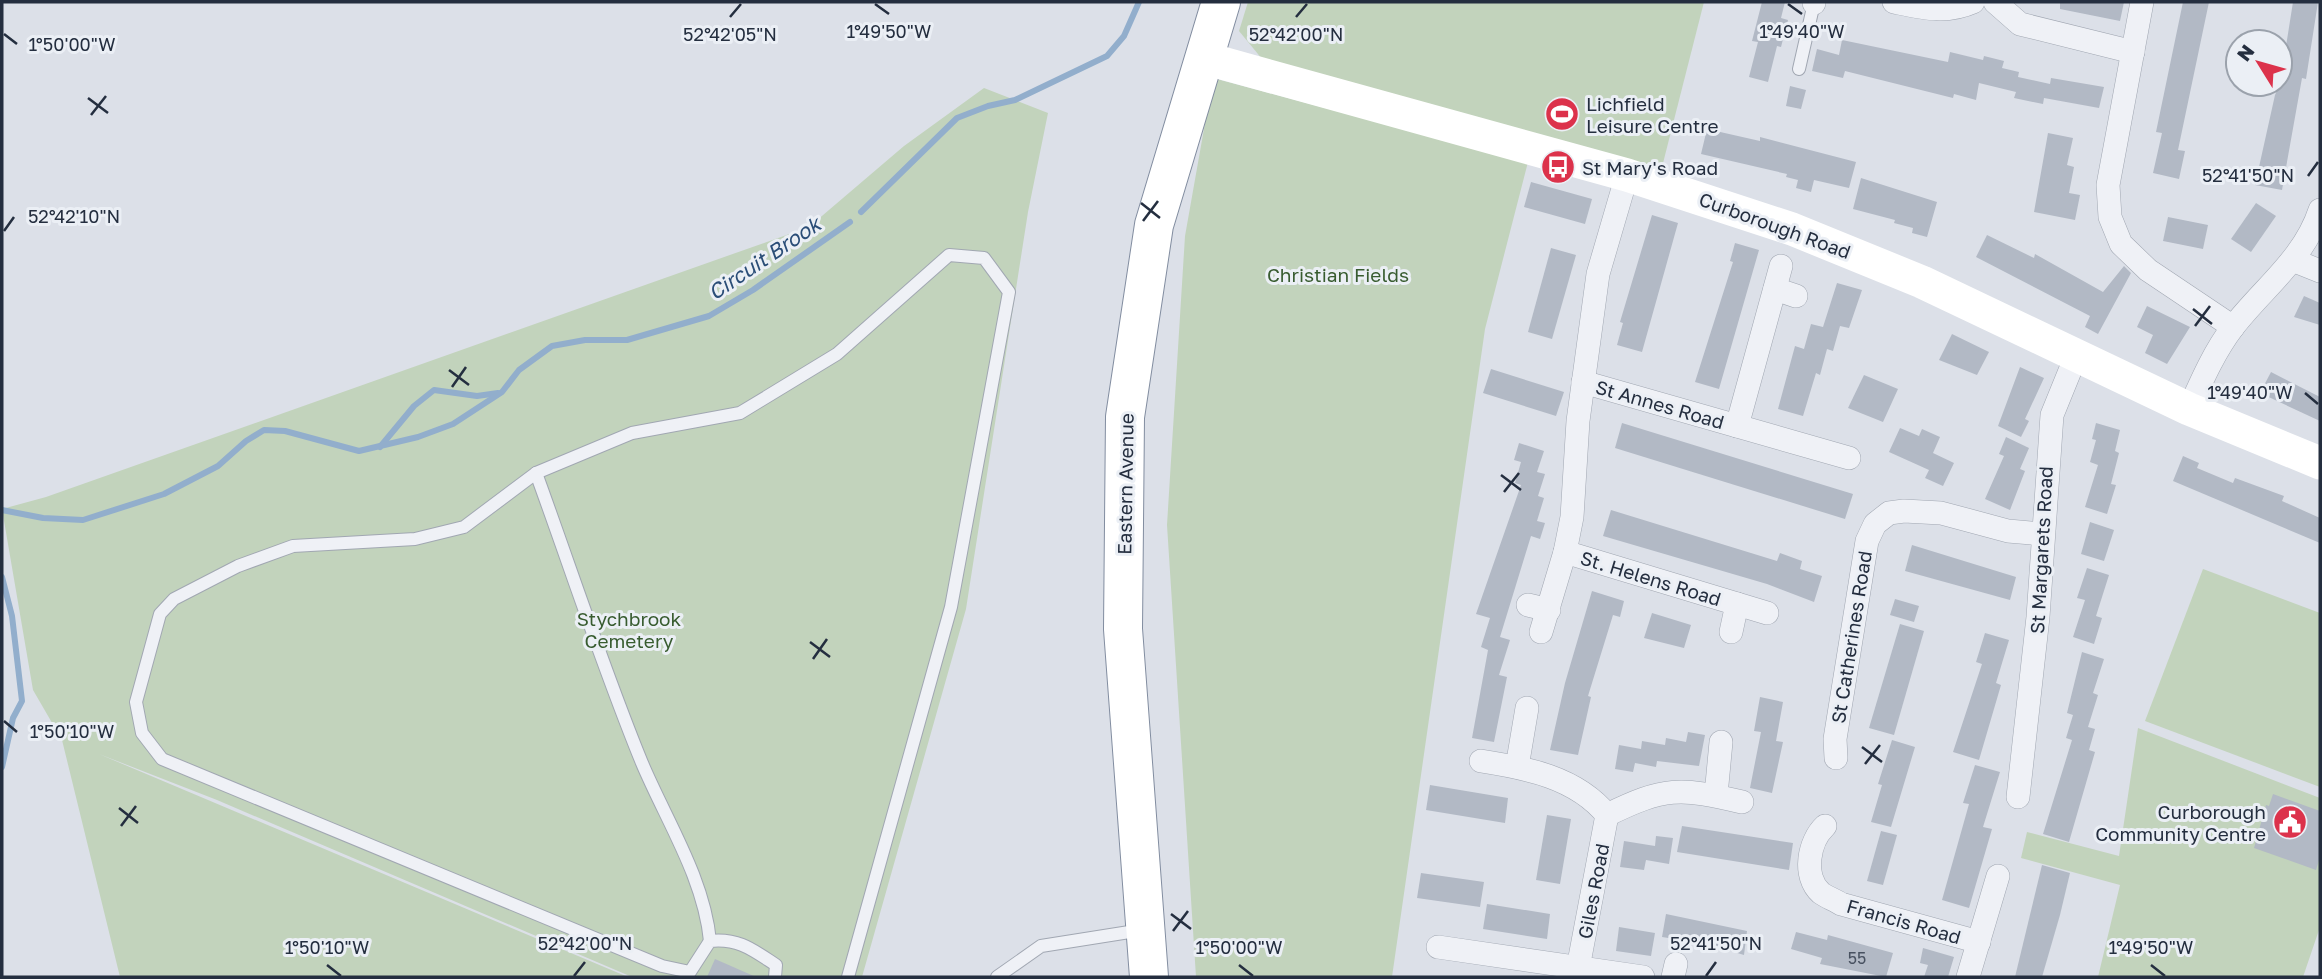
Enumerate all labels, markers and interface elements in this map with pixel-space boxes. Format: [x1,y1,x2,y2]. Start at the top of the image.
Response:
text: 1°49'50"W [847,20,931,42]
text: 1°49'40"W [1759,20,1845,42]
text: 52°42'05"N [683,23,777,45]
text: 52°42'00"N [1249,23,1343,45]
north arrow [2224,28,2294,98]
text: 1°50'00"W [29,33,115,55]
text: N [2231,40,2259,65]
place label: Lichfield Leisure Centre [1586,92,1719,137]
sports icon: Lichfield Leisure Centre [1543,95,1581,133]
bus stop icon: St Mary's Road [1539,148,1577,186]
place label: St Mary's Road [1582,156,1718,179]
text: 52°41'50"N [2202,164,2294,186]
street label: Curborough Road [1696,187,1854,263]
text: 52°42'10"N [28,205,120,227]
water label: Circuit Brook [703,210,827,305]
park label: Christian Fields [1267,263,1409,286]
street label: St Annes Road [1593,375,1727,433]
text: 1°49'40"W [2207,381,2293,403]
street label: Eastern Avenue [1112,413,1138,555]
street label: St Margarets Road [2025,465,2057,635]
street label: St. Helens Road [1578,546,1724,610]
street label: St Catherines Road [1826,549,1876,725]
park label: Stychbrook Cemetery [577,607,682,652]
text: 1°50'10"W [30,720,114,742]
place label: Curborough Community Centre [2095,800,2266,845]
public building icon: Curborough Community Centre [2271,803,2309,841]
street label: Giles Road [1572,841,1614,941]
street label: Francis Road [1844,894,1964,948]
text: 52°42'00"N [538,932,632,954]
text: 52°41'50"N [1670,932,1762,954]
text: 1°50'10"W [285,936,369,958]
text: 1°50'00"W [1196,936,1282,958]
text: 1°49'50"W [2109,936,2193,958]
house number: 55 [1848,948,1866,968]

